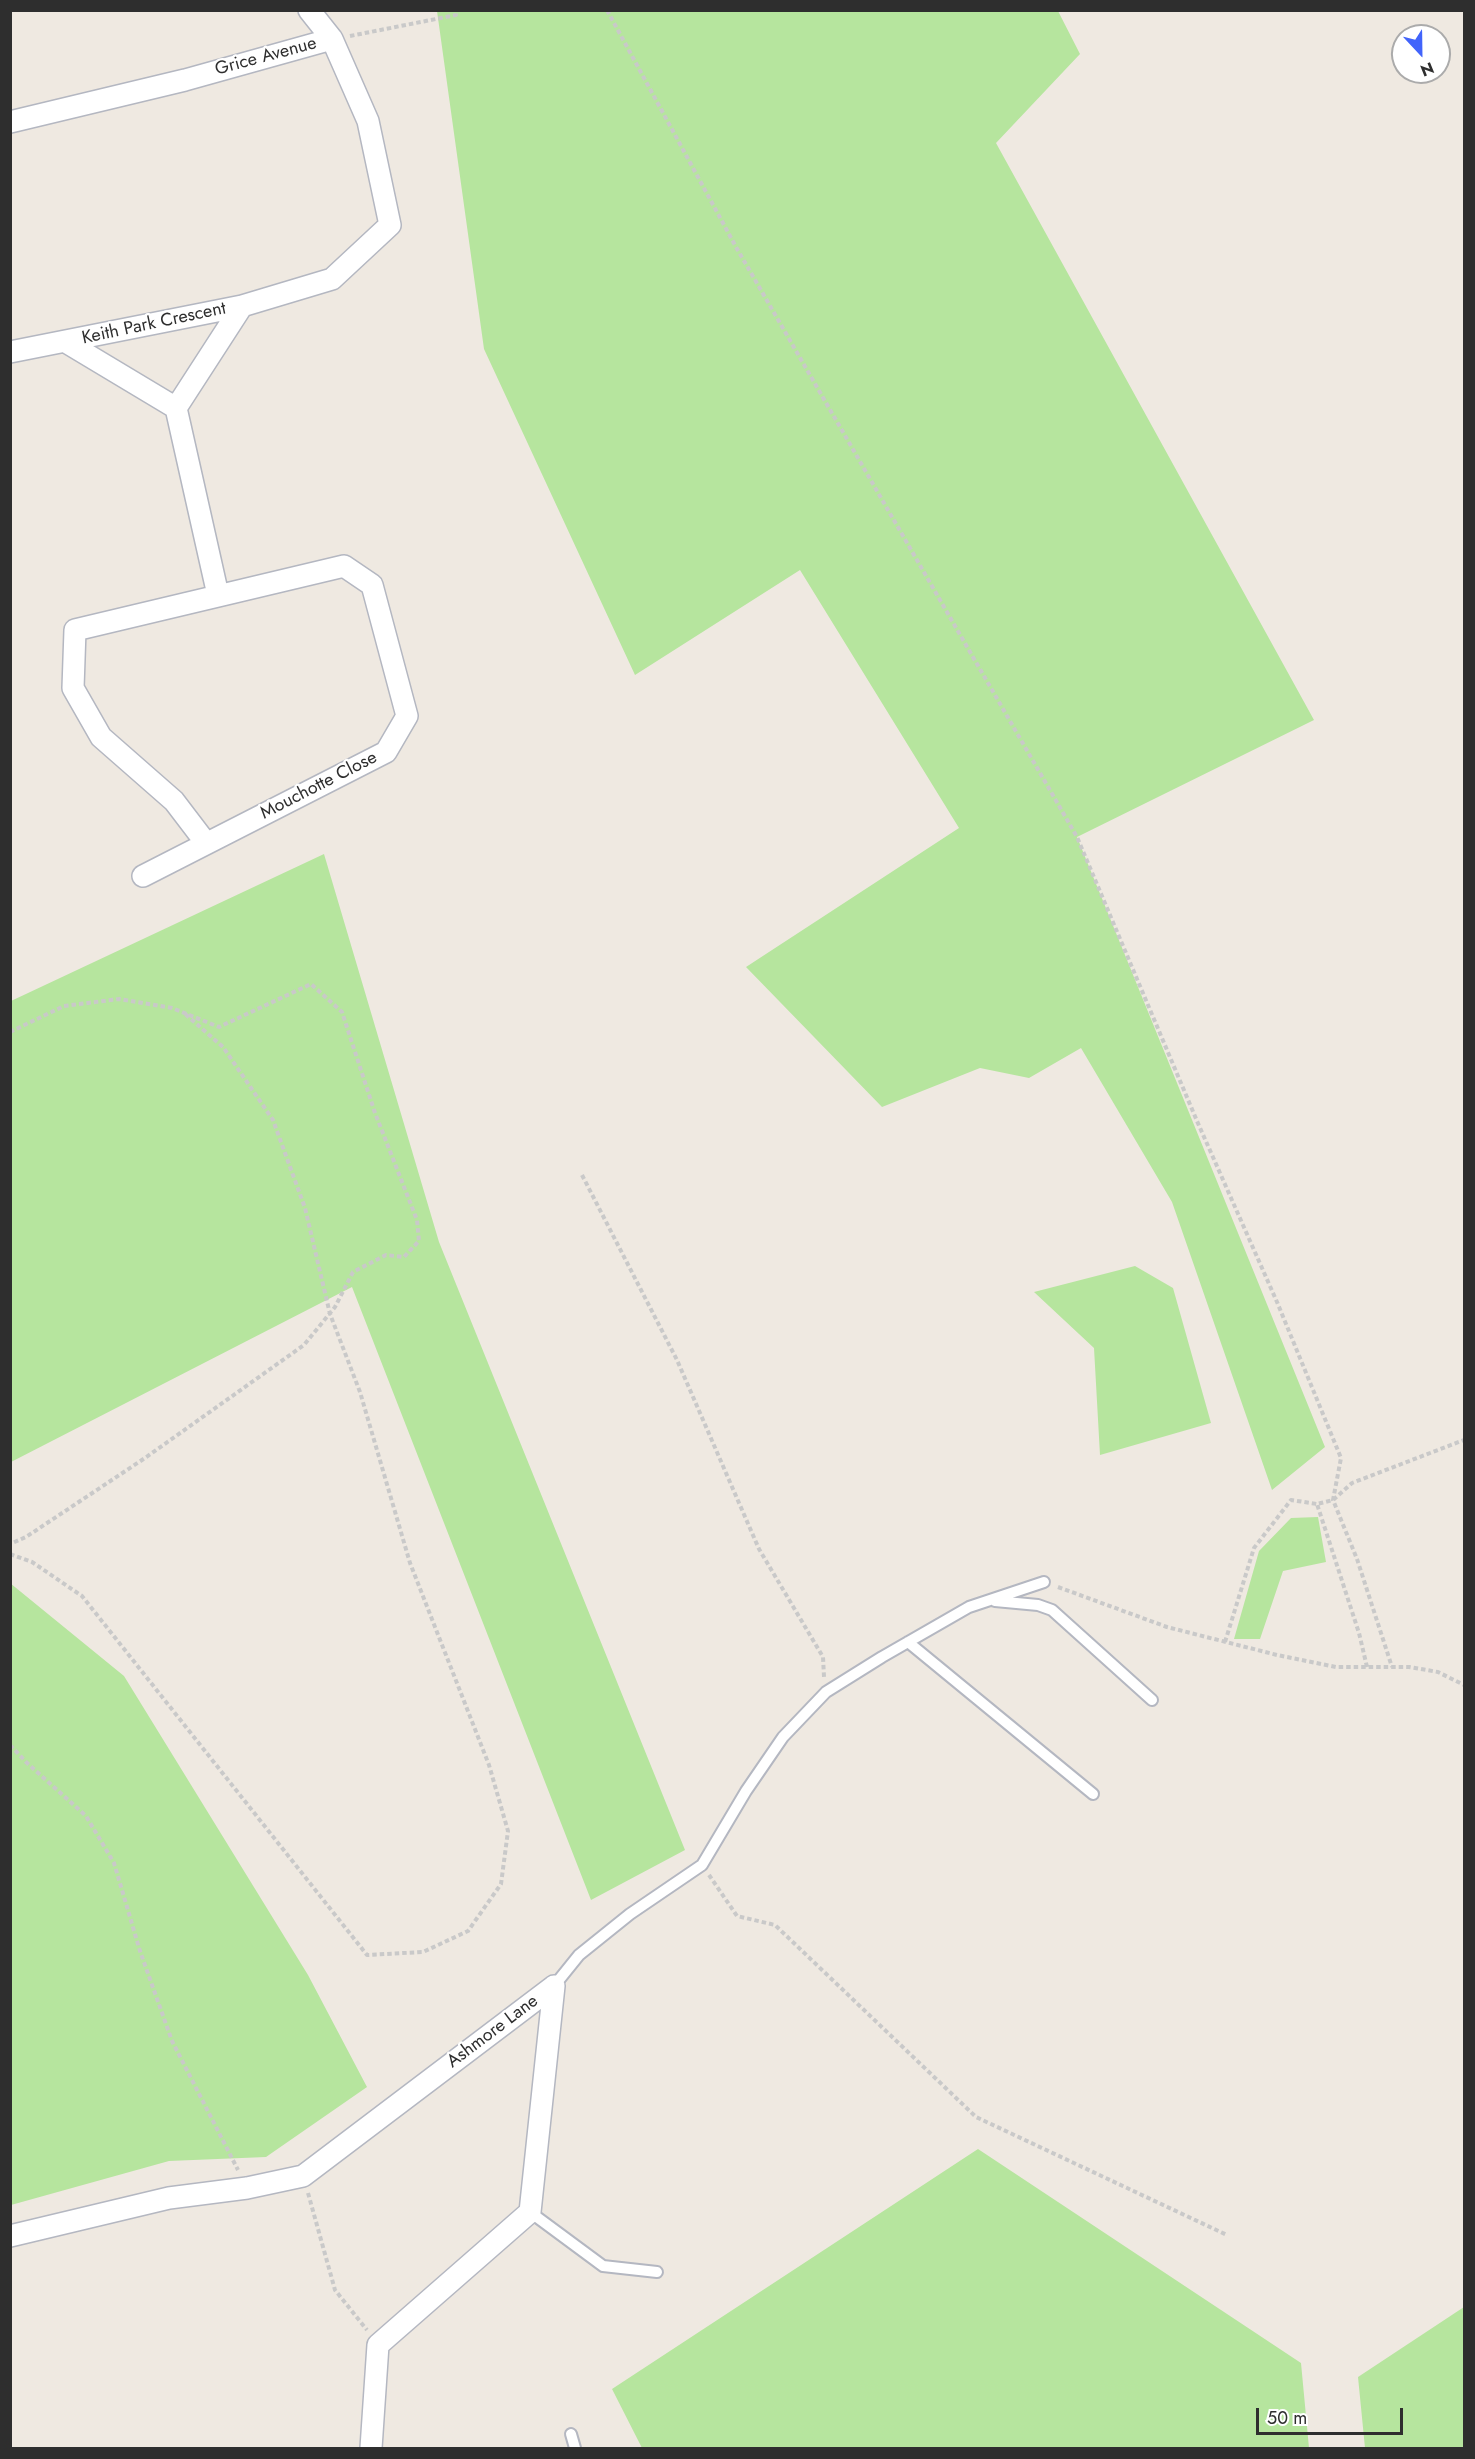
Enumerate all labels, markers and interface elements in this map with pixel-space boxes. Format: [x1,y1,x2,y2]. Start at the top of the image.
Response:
north arrow [1391,24,1451,84]
street label: Grice Avenue [213,33,319,81]
text: N [1417,56,1437,82]
street label: Keith Park Crescent [80,298,228,350]
street label: Mouchotte Close [257,747,381,825]
street label: Ashmore Lane [443,1991,543,2073]
scale bar [1259,2396,1406,2434]
text: 50 m [1267,2405,1307,2431]

